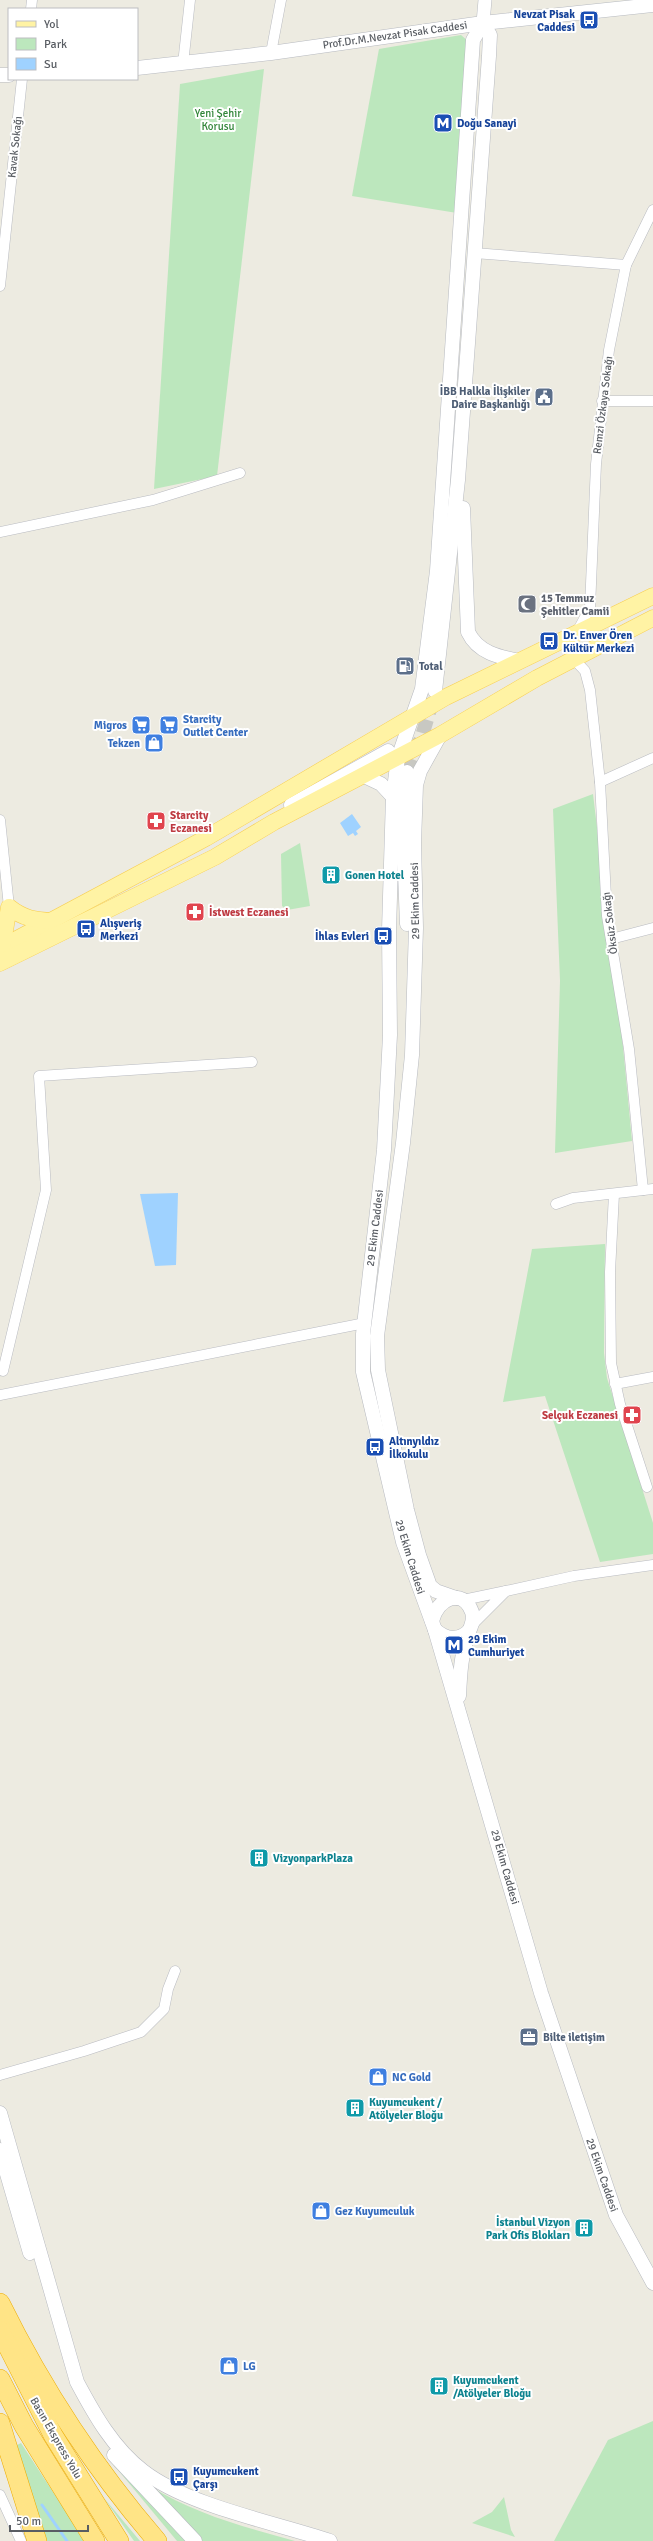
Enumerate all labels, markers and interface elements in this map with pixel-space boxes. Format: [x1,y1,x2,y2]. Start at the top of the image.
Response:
legend [8,8,138,80]
place label: Nevzat Pisak Caddesi [514,8,575,34]
bus stop icon: Nevzat Pisak Caddesi [578,9,600,31]
text: Yol [44,17,60,32]
street label: Prof.Dr.M.Nevzat Pisak Caddesi [322,18,468,52]
text: Park [44,37,67,52]
text: Su [44,57,57,72]
park label: Yeni Şehir Korusu [195,107,241,133]
metro station icon: Doğu Sanayi [432,112,454,134]
street label: Kavak Sokağı [5,115,25,179]
place label: Doğu Sanayi [457,117,517,130]
street label: Remzi Özkaya Sokağı [590,355,615,455]
place label: İBB Halkla İlişkiler Daire Başkanlığı [440,384,531,411]
public building icon: İBB Halkla İlişkiler Daire Başkanlığı [533,386,555,408]
place label: 15 Temmuz Şehitler Camii [541,592,609,618]
mosque icon: 15 Temmuz Şehitler Camii [516,593,538,615]
place label: Dr. Enver Ören Kültür Merkezi [563,628,634,655]
bus stop icon: Dr. Enver Ören Kültür Merkezi [538,630,560,652]
fuel station icon: Total [394,655,416,677]
place label: Total [419,660,443,673]
place label: Starcity Outlet Center [183,713,248,739]
supermarket icon: Migros [130,714,152,736]
supermarket icon: Starcity Outlet Center [158,714,180,736]
place label: Migros [94,719,127,732]
shop icon: Tekzen [143,732,165,754]
place label: Tekzen [108,737,140,750]
place label: Starcity Eczanesi [170,809,212,835]
pharmacy icon: Starcity Eczanesi [145,810,167,832]
street label: 29 Ekim Caddesi [408,862,422,940]
building icon: Gonen Hotel [320,864,342,886]
place label: Gonen Hotel [345,869,405,882]
street label: Öksüz Sokağı [599,891,620,955]
pharmacy icon: İstwest Eczanesi [184,901,206,923]
place label: İstwest Eczanesi [209,905,288,919]
place label: Alışveriş Merkezi [100,917,142,943]
bus stop icon: Alışveriş Merkezi [75,918,97,940]
bus stop icon: İhlas Evleri [372,925,394,947]
place label: İhlas Evleri [315,929,369,943]
street label: 29 Ekim Caddesi [364,1189,386,1267]
pharmacy icon: Selçuk Eczanesi [621,1404,643,1426]
place label: Selçuk Eczanesi [542,1409,618,1422]
place label: Altınyıldız İlkokulu [389,1435,439,1461]
bus stop icon: Altınyıldız İlkokulu [364,1436,386,1458]
street label: 29 Ekim Caddesi [392,1518,428,1596]
place label: 29 Ekim Cumhuriyet [468,1633,524,1659]
metro station icon: 29 Ekim Cumhuriyet [443,1634,465,1656]
street label: 29 Ekim Caddesi [488,1828,522,1906]
building icon: VizyonparkPlaza [248,1847,270,1869]
place label: VizyonparkPlaza [273,1852,353,1865]
office icon: Bilte iletişim [518,2026,540,2048]
place label: Bilte iletişim [543,2031,605,2044]
shop icon: NC Gold [367,2066,389,2088]
place label: NC Gold [392,2071,431,2084]
place label: Kuyumcukent / Atölyeler Bloğu [369,2096,443,2122]
building icon: Kuyumcukent / Atölyeler Bloğu [344,2097,366,2119]
street label: 29 Ekim Caddesi [583,2136,621,2214]
shop icon: Gez Kuyumculuk [310,2200,332,2222]
place label: Gez Kuyumculuk [335,2205,415,2218]
place label: İstanbul Vizyon Park Ofis Blokları [486,2215,570,2242]
building icon: İstanbul Vizyon Park Ofis Blokları [573,2217,595,2239]
shop icon: LG [218,2355,240,2377]
place label: LG [243,2360,256,2373]
place label: Kuyumcukent /Atölyeler Bloğu [453,2374,531,2400]
building icon: Kuyumcukent /Atölyeler Bloğu [428,2375,450,2397]
street label: Basın Ekspress Yolu [27,2395,85,2481]
place label: Kuyumcukent Çarşı [193,2465,259,2491]
bus stop icon: Kuyumcukent Çarşı [168,2466,190,2488]
scale bar [10,2507,88,2533]
text: 50 m [16,2514,41,2529]

